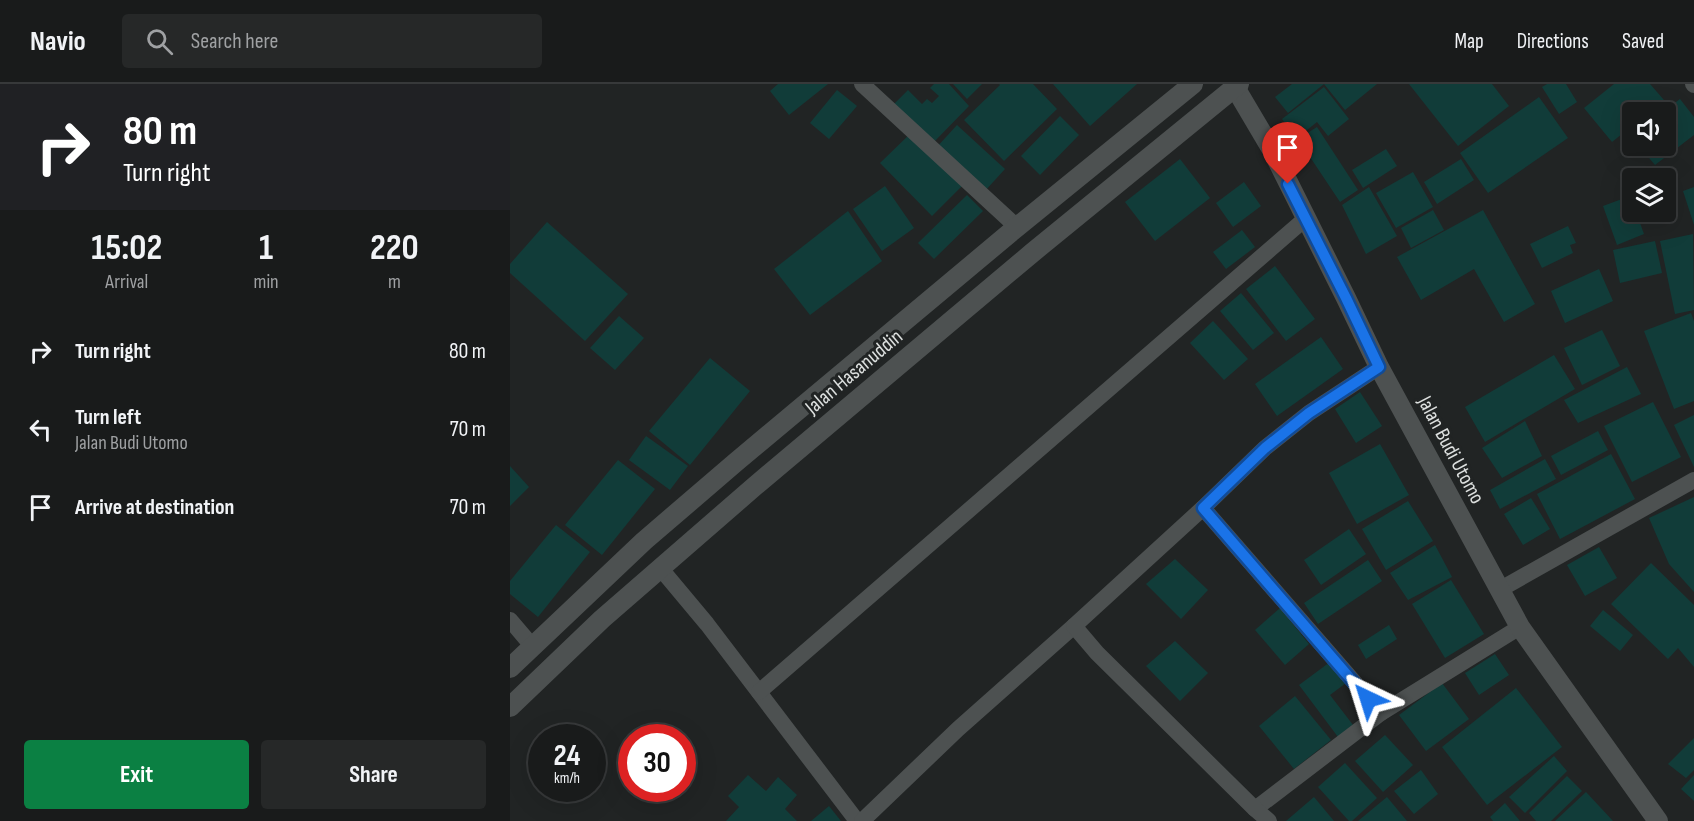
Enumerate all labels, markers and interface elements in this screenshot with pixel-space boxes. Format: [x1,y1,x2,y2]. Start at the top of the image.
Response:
search box [122,14,542,68]
text: Navio [30,25,86,58]
icon: search [143,25,176,58]
text: Search here [191,28,278,55]
text: Map [1454,29,1484,54]
text: Directions [1517,29,1589,54]
text: Saved [1622,29,1664,54]
map controls [1622,102,1676,222]
button: sound [1622,102,1676,156]
text: 80 m [123,106,197,157]
icon: right [24,108,102,186]
pin [1262,122,1313,184]
icon: arrive [1271,131,1304,164]
text: Turn right [123,157,210,189]
button: layers [1622,168,1676,222]
text: 15:02 [91,227,162,270]
text: 1 [259,227,273,270]
text: 220 [370,227,419,270]
text: Arrival [105,270,148,294]
text: min [254,270,279,294]
text: m [388,270,401,294]
street label: Jalan Hasanuddin [800,324,908,421]
icon: right [24,335,57,368]
text: Turn right [75,338,151,365]
text: 80 m [449,338,486,365]
street label: Jalan Budi Utomo [1412,391,1490,508]
text: Turn left [75,404,141,431]
icon: left [24,413,57,446]
text: 70 m [450,416,486,443]
text: Jalan Budi Utomo [75,431,188,455]
icon: arrive [24,491,57,524]
text: Arrive at destination [75,494,234,521]
text: 70 m [450,494,486,521]
position arrow [1336,667,1400,731]
speed limit sign: 30 [618,724,696,802]
text: 24 [554,738,580,774]
button: Exit [24,740,249,809]
button: Share [261,740,486,809]
text: km/h [554,769,580,788]

